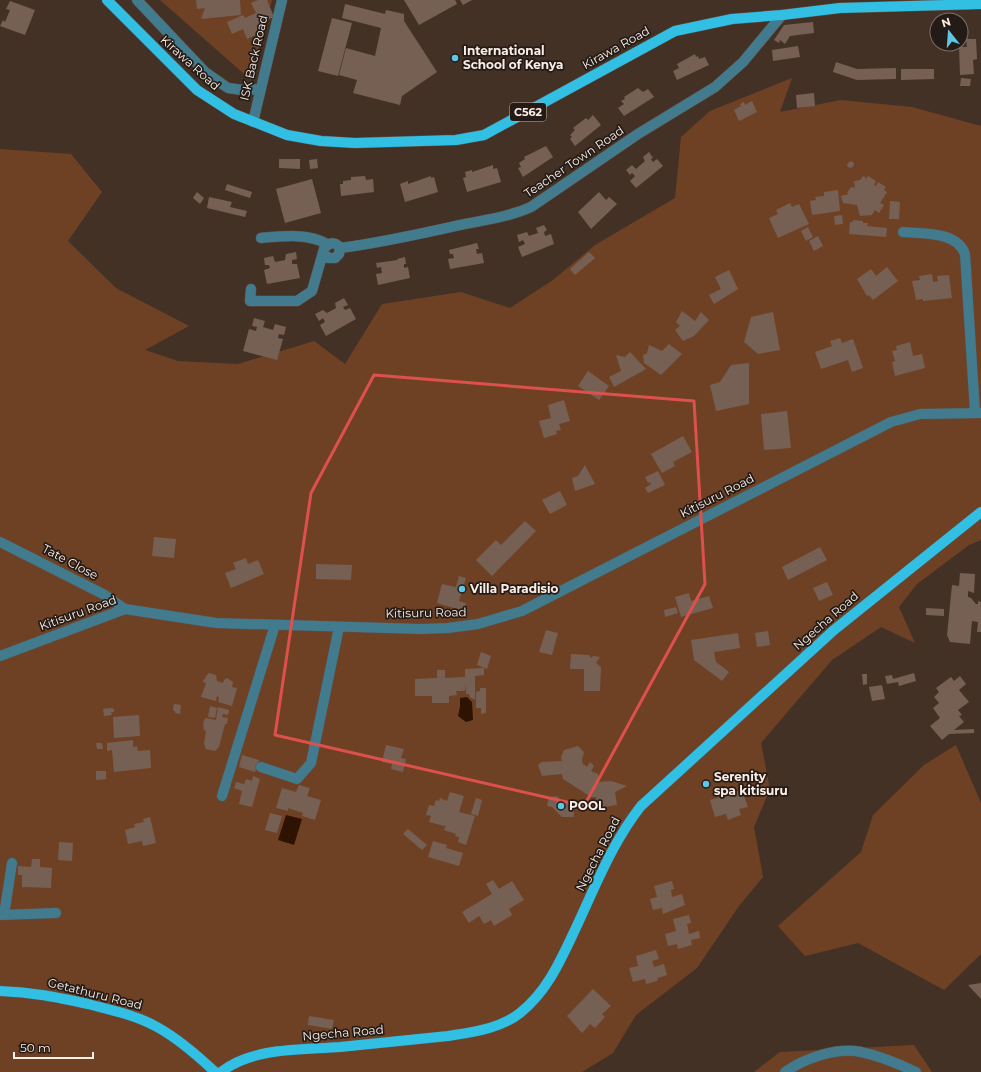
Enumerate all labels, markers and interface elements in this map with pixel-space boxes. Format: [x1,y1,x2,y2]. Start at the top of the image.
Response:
north arrow [929,12,969,52]
street label: ISK Back Road [236,14,271,102]
text: N [940,14,952,30]
street label: Kirawa Road [579,23,652,72]
street label: Kirawa Road [157,32,223,93]
place label: International School of Kenya [463,43,563,72]
marker: International School of Kenya [450,53,460,63]
road number: C562 [510,103,546,121]
street label: Teacher Town Road [521,123,626,201]
street label: Kitisuru Road [677,470,756,521]
street label: Tate Close [40,541,101,583]
place label: Villa Paradisio [469,581,559,596]
marker: Villa Paradisio [457,584,467,594]
street label: Ngecha Road [790,588,861,653]
street label: Kitisuru Road [37,592,118,633]
street label: Kitisuru Road [385,604,467,621]
place label: Serenity spa kitisuru [714,769,788,798]
marker: Serenity spa kitisuru [701,779,711,789]
place label: POOL [569,798,606,813]
marker: POOL [556,801,566,811]
street label: Ngecha Road [572,814,623,894]
street label: Getathuru Road [46,975,144,1012]
street label: Ngecha Road [302,1021,384,1044]
scale bar [14,1034,93,1060]
text: 50 m [20,1040,51,1055]

